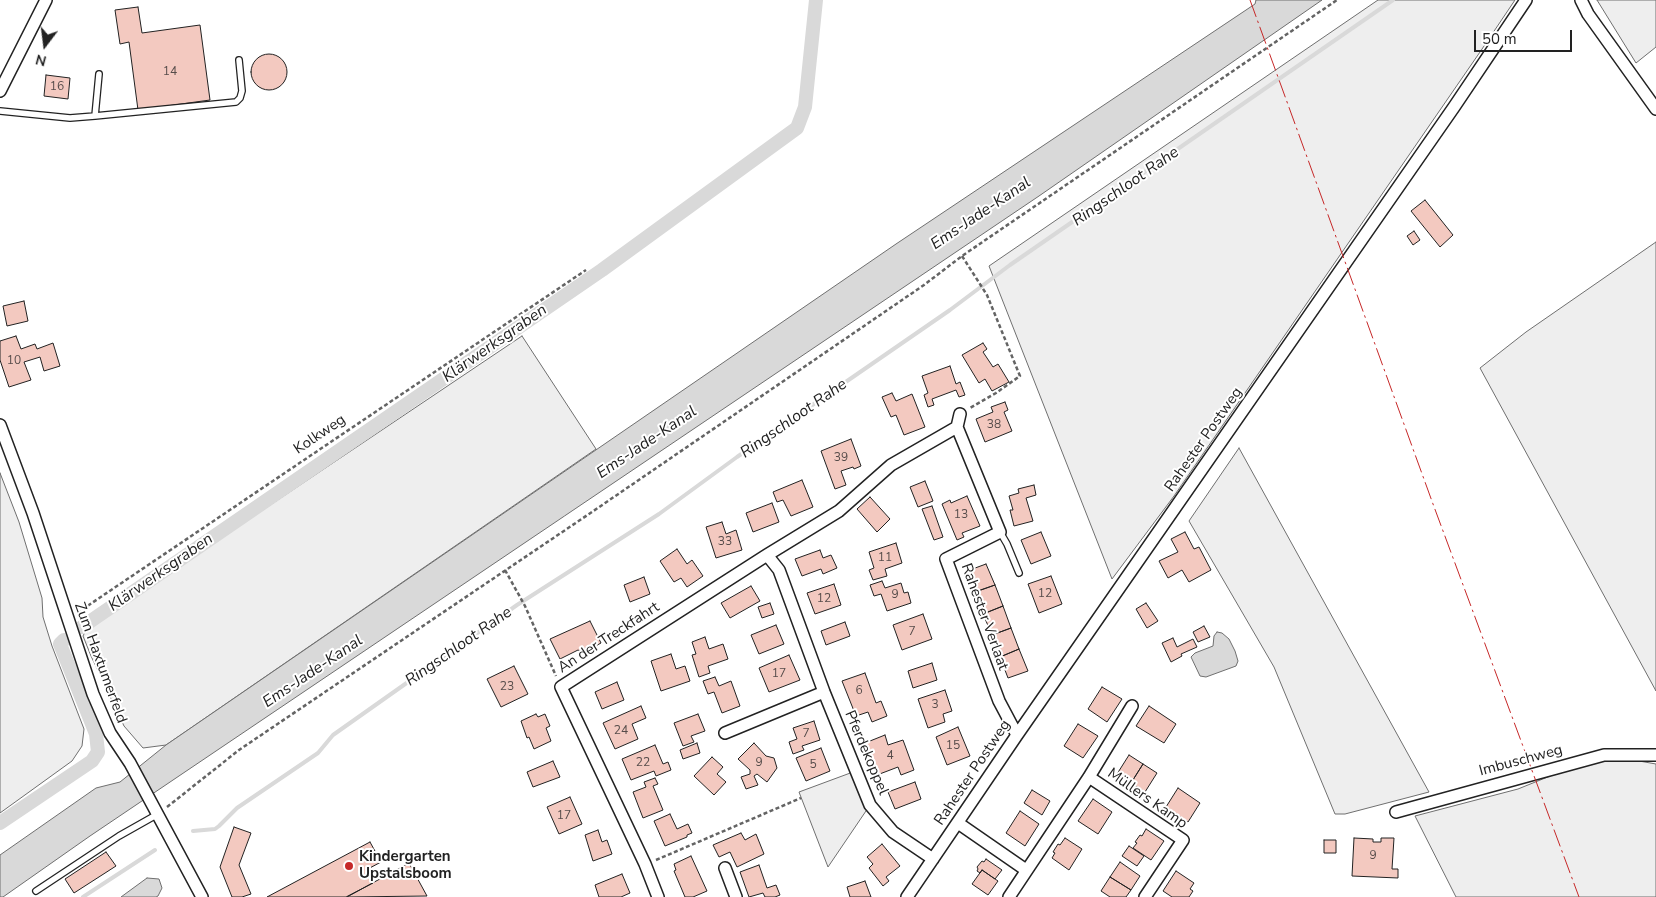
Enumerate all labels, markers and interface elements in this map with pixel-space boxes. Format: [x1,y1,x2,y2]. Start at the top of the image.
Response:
north arrow [20,20,70,70]
scale bar [1476,20,1574,52]
text: 50 m [1482,29,1517,49]
text: N [33,49,49,71]
house number: 14 [163,65,177,79]
house number: 16 [50,80,64,94]
water label: Ringschloot Rahe [1069,143,1183,231]
water label: Ems-Jade-Kanal [927,174,1035,254]
water label: Klärwerksgraben [439,301,551,387]
house number: 10 [7,354,21,368]
water label: Ringschloot Rahe [737,375,851,463]
street label: Rahester Postweg [1161,384,1247,496]
water label: Ems-Jade-Kanal [593,403,701,483]
street label: Kolkweg [291,411,349,459]
house number: 38 [987,418,1001,432]
house number: 39 [834,451,848,465]
house number: 13 [954,508,968,522]
water label: Klärwerksgraben [105,530,217,616]
house number: 33 [718,535,732,549]
house number: 11 [878,551,892,565]
street label: Rahester Verlaat [956,561,1012,673]
house number: 12 [1038,587,1052,601]
house number: 9 [891,588,899,602]
house number: 12 [817,592,831,606]
street label: An der Treckfahrt [555,599,663,677]
street label: Zum Haxtumerfeld [70,600,130,726]
water label: Ringschloot Rahe [402,603,516,691]
house number: 7 [908,625,916,639]
water label: Ems-Jade-Kanal [259,632,367,712]
house number: 17 [772,667,786,681]
house number: 23 [500,680,514,694]
house number: 6 [855,684,863,698]
house number: 3 [931,698,939,712]
street label: Pferdekoppel [840,708,892,798]
street label: Rahester Postweg [931,717,1015,829]
house number: 24 [614,724,628,738]
house number: 7 [802,727,810,741]
house number: 15 [946,739,960,753]
street label: Imbuschweg [1477,741,1565,781]
house number: 4 [886,749,894,763]
house number: 22 [636,756,650,770]
house number: 9 [755,756,763,770]
house number: 5 [809,758,817,772]
street label: Müllers Kamp [1104,765,1190,833]
house number: 17 [557,809,571,823]
place label: Kindergarten Upstalsboom [359,848,452,883]
house number: 9 [1369,849,1377,863]
marker: Kindergarten Upstalsboom [343,860,355,872]

